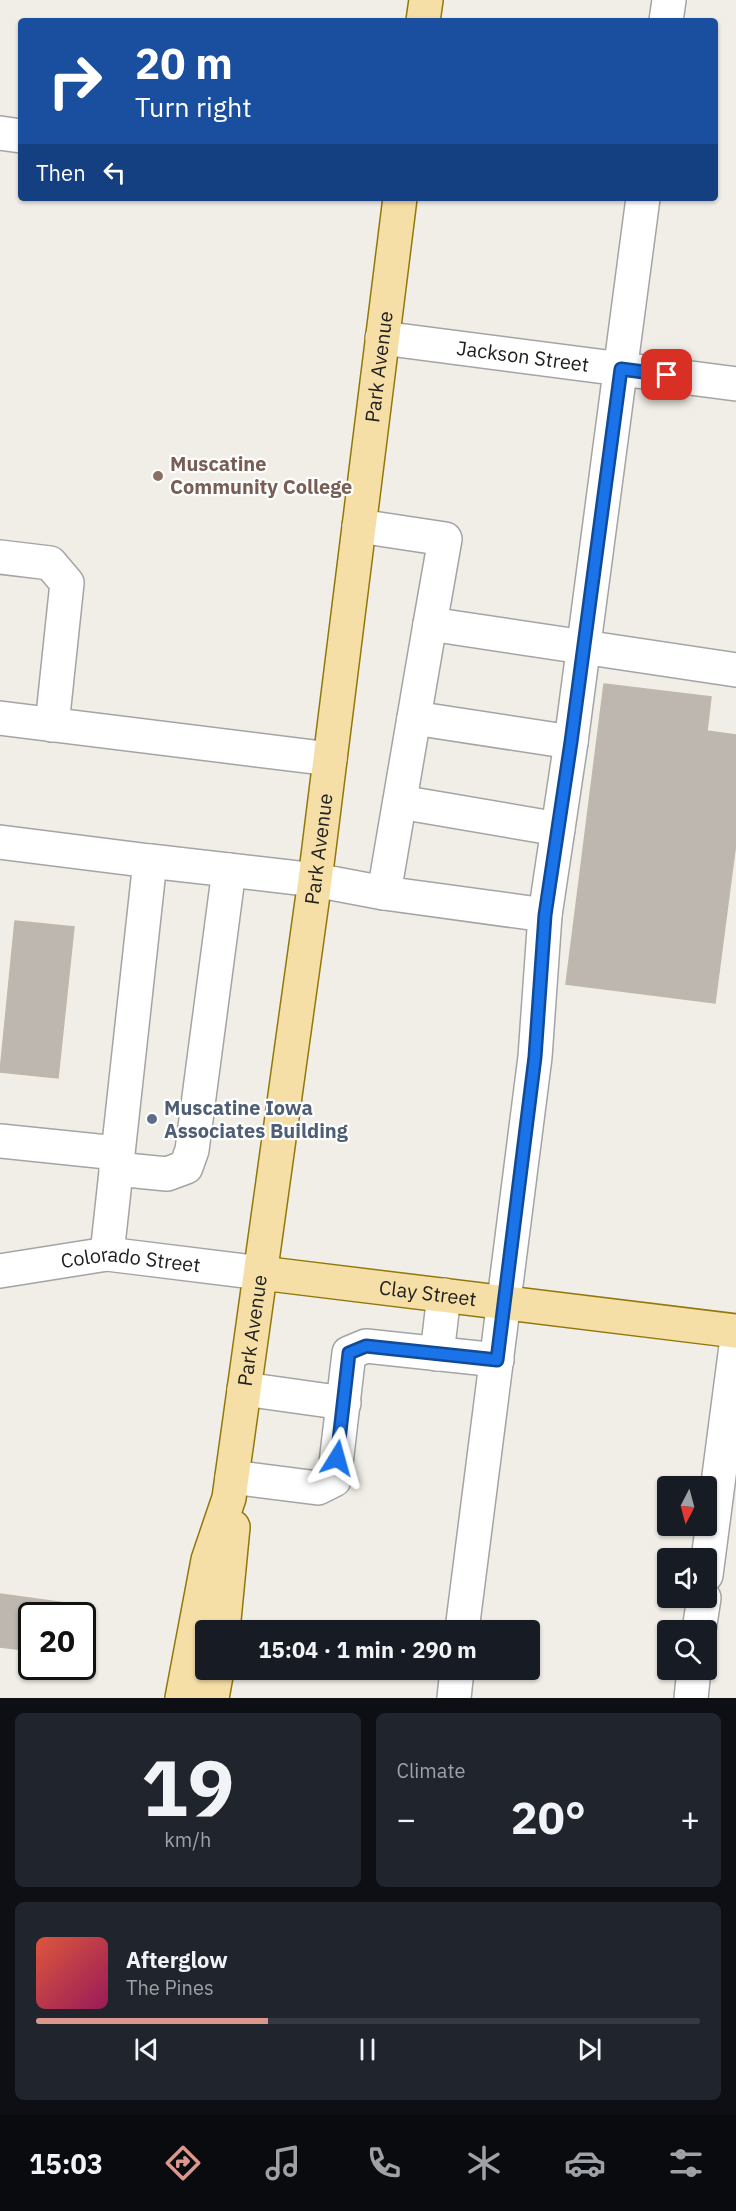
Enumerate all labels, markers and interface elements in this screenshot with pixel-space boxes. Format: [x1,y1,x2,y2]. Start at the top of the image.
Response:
text: 20 m [135,36,233,91]
icon: right [36,42,114,120]
text: Turn right [135,89,252,124]
icon: left [98,156,131,189]
text: Then [36,158,86,187]
street label: Park Avenue [358,309,399,424]
street label: Jackson Street [455,334,591,378]
pin [641,349,692,400]
icon: arrive [650,358,683,391]
place label: Muscatine Community College [170,450,352,500]
marker: Muscatine Community College [151,469,165,483]
street label: Park Avenue [298,792,339,906]
place label: Muscatine Iowa Associates Building [164,1094,349,1144]
marker: Muscatine Iowa Associates Building [145,1112,159,1126]
street label: Colorado Street [59,1240,202,1278]
street label: Park Avenue [231,1273,273,1388]
street label: Clay Street [378,1274,478,1312]
position arrow [305,1426,369,1490]
north arrow [657,1476,717,1536]
map controls [657,1476,717,1680]
button: sound [657,1548,717,1608]
speed limit sign: 20 [18,1602,96,1680]
button: search [657,1620,717,1680]
text: 15:04 · 1 min · 290 m [258,1635,477,1664]
text: 19 [141,1736,235,1837]
text: Climate [397,1757,465,1784]
text: 20° [511,1788,586,1846]
text: − [397,1797,416,1840]
text: + [680,1797,700,1840]
text: km/h [164,1826,211,1853]
text: Afterglow [126,1945,228,1974]
text: The Pines [126,1974,214,2001]
icon: previous [130,2033,163,2066]
icon: pause [351,2033,384,2066]
icon: next [573,2033,606,2066]
icon: directions [162,2142,204,2184]
icon: music [262,2142,304,2184]
icon: phone [363,2142,405,2184]
icon: climate [463,2142,505,2184]
icon: car [564,2142,606,2184]
icon: filters [665,2142,707,2184]
text: 15:03 [29,2146,103,2181]

